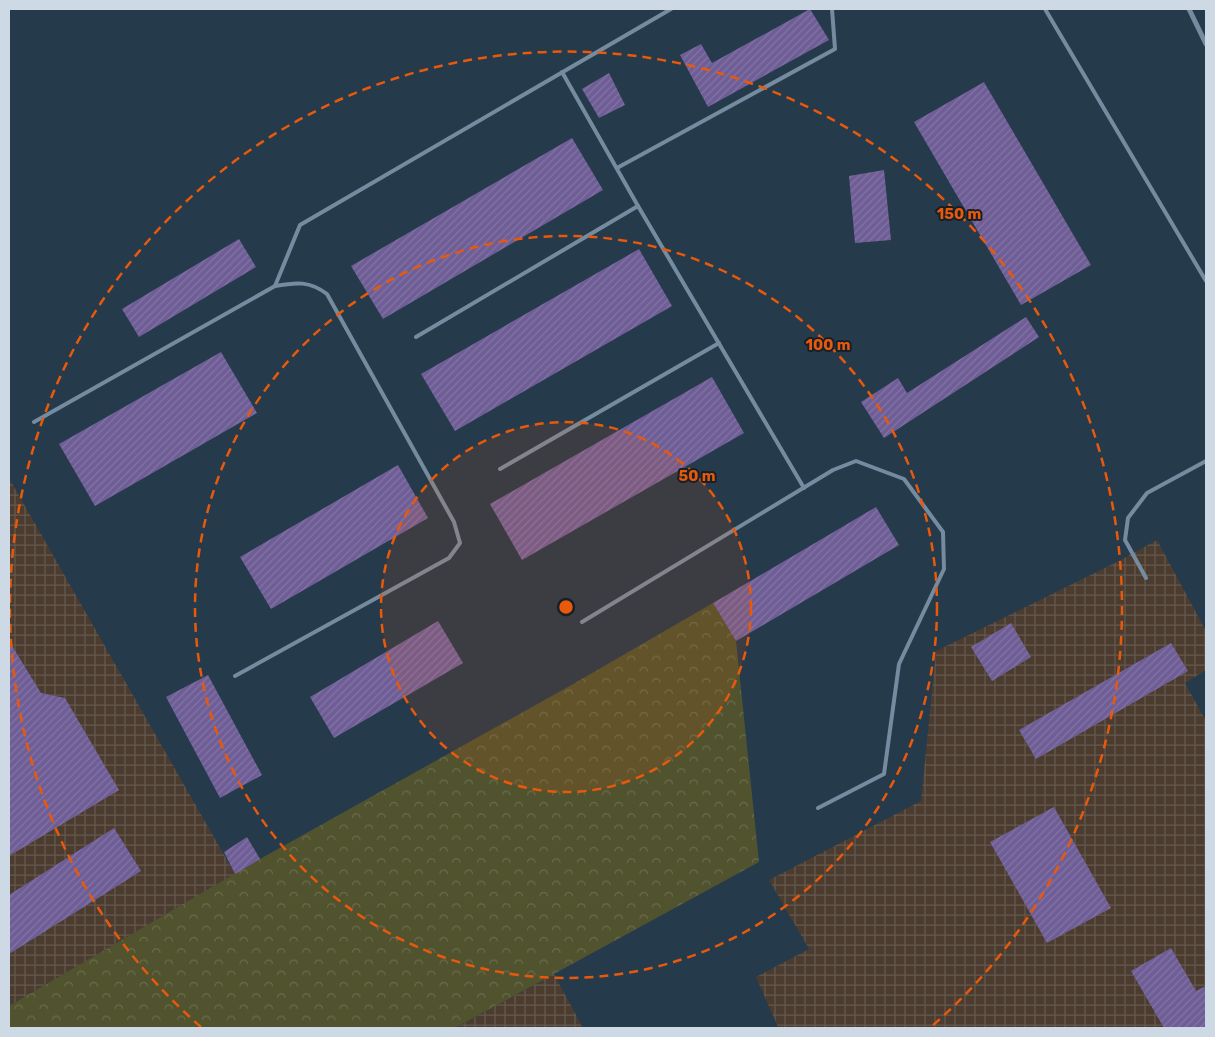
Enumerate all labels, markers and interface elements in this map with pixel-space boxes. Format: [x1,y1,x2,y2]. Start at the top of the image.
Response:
text: 150 m [937,205,981,223]
text: 100 m [806,336,850,354]
text: 50 m [679,467,715,485]
centre of rings [557,598,575,616]

